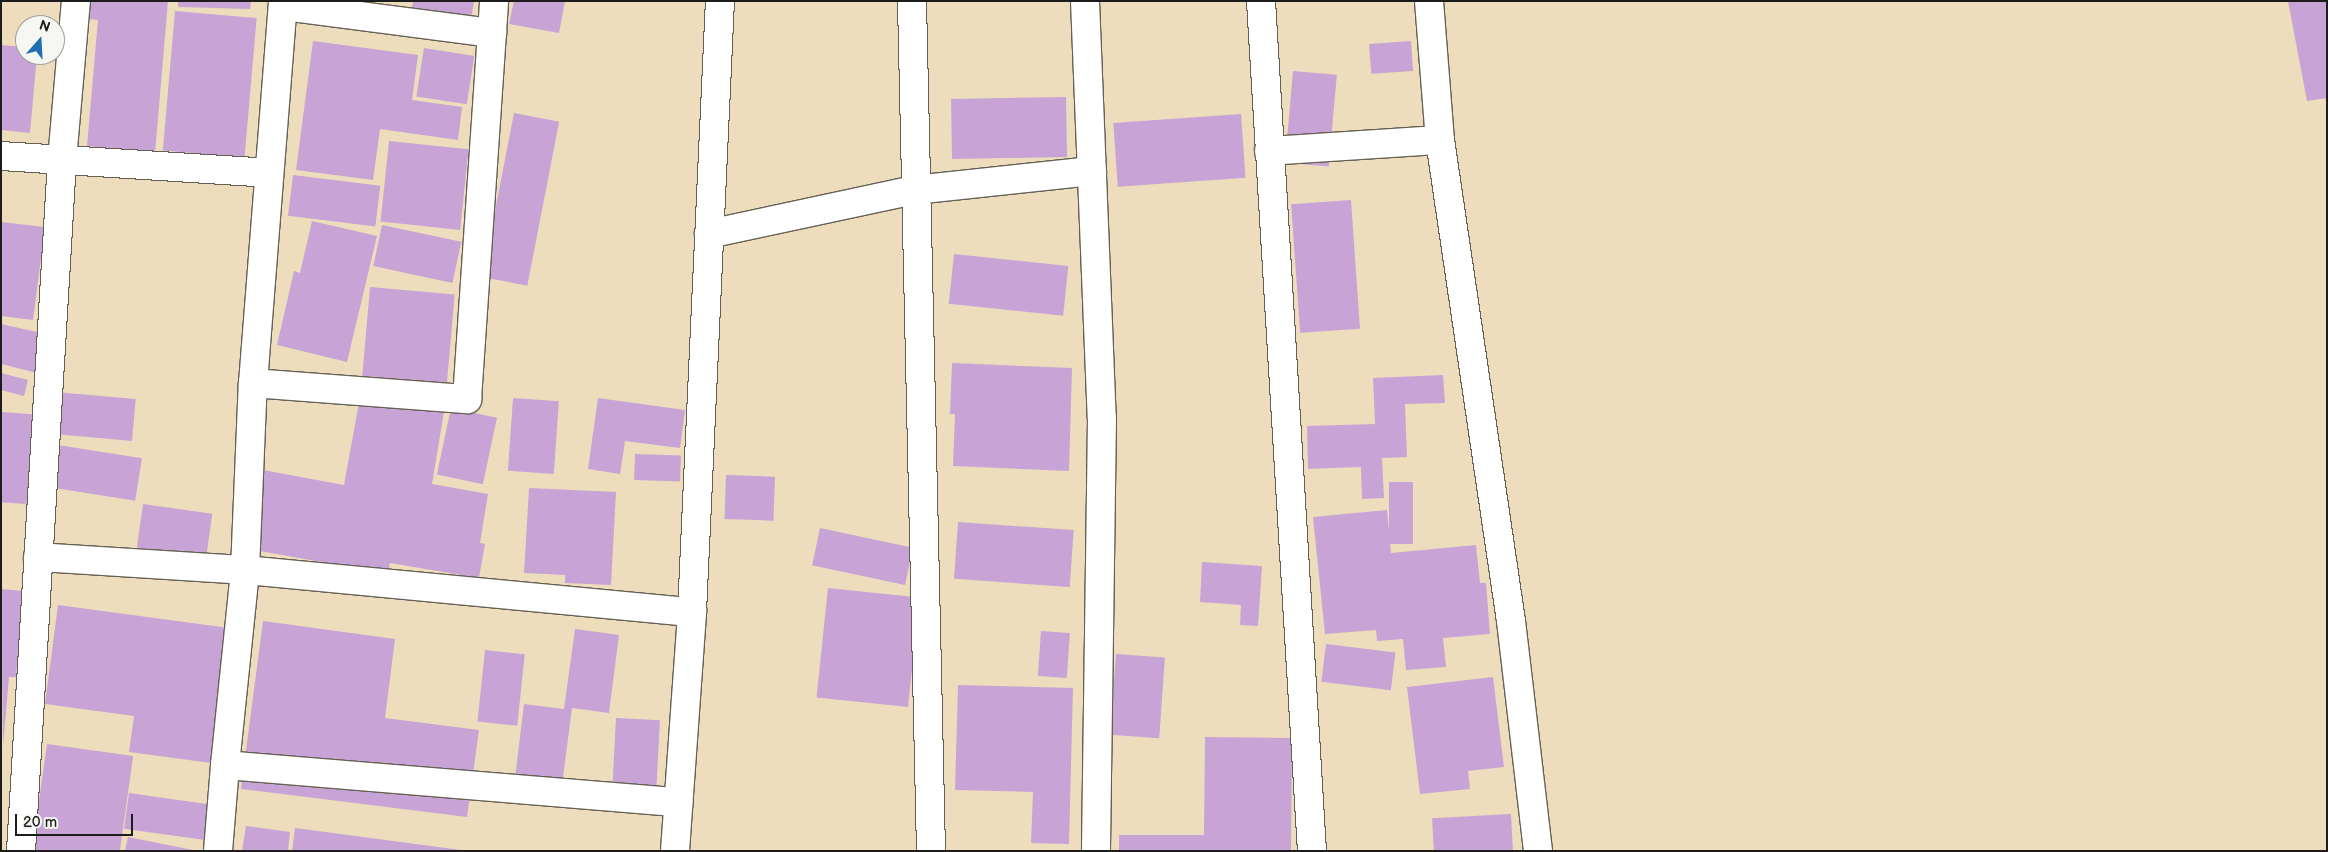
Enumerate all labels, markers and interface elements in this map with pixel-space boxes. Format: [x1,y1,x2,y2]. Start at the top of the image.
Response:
north arrow [15,15,65,65]
text: N [37,17,52,36]
scale bar [18,804,135,836]
text: 20 m [23,813,57,832]

